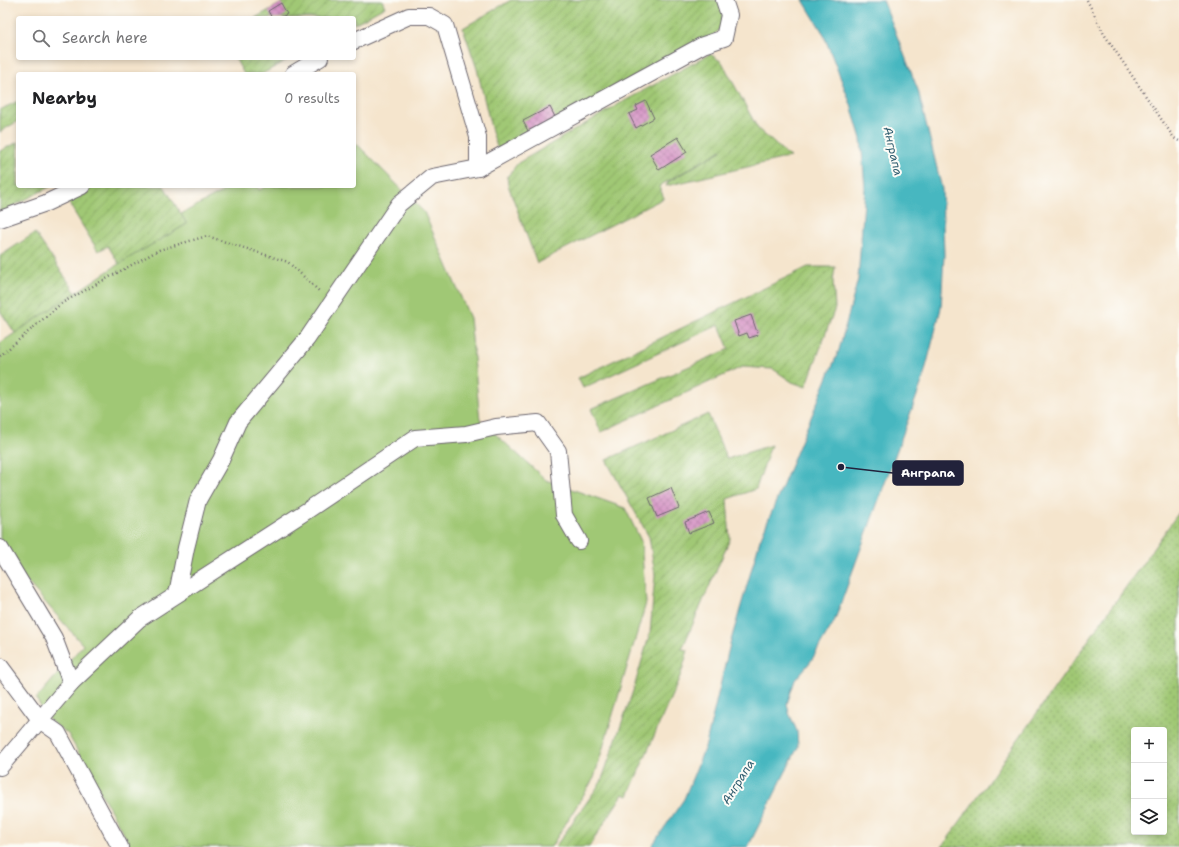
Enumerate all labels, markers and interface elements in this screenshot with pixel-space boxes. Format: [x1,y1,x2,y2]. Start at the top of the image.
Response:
search box [16,16,356,60]
icon: search [30,27,52,49]
text: Search here [62,28,148,48]
text: Nearby [32,87,97,109]
text: 0 results [284,90,340,107]
water label: Анграпа [880,125,906,177]
callout: Анграпа [893,461,963,485]
text: Анграпа [901,465,956,481]
map controls [1131,727,1167,835]
button: + [1131,727,1167,763]
water label: Анграпа [718,757,758,807]
button: − [1131,763,1167,799]
button: layers [1131,799,1167,835]

